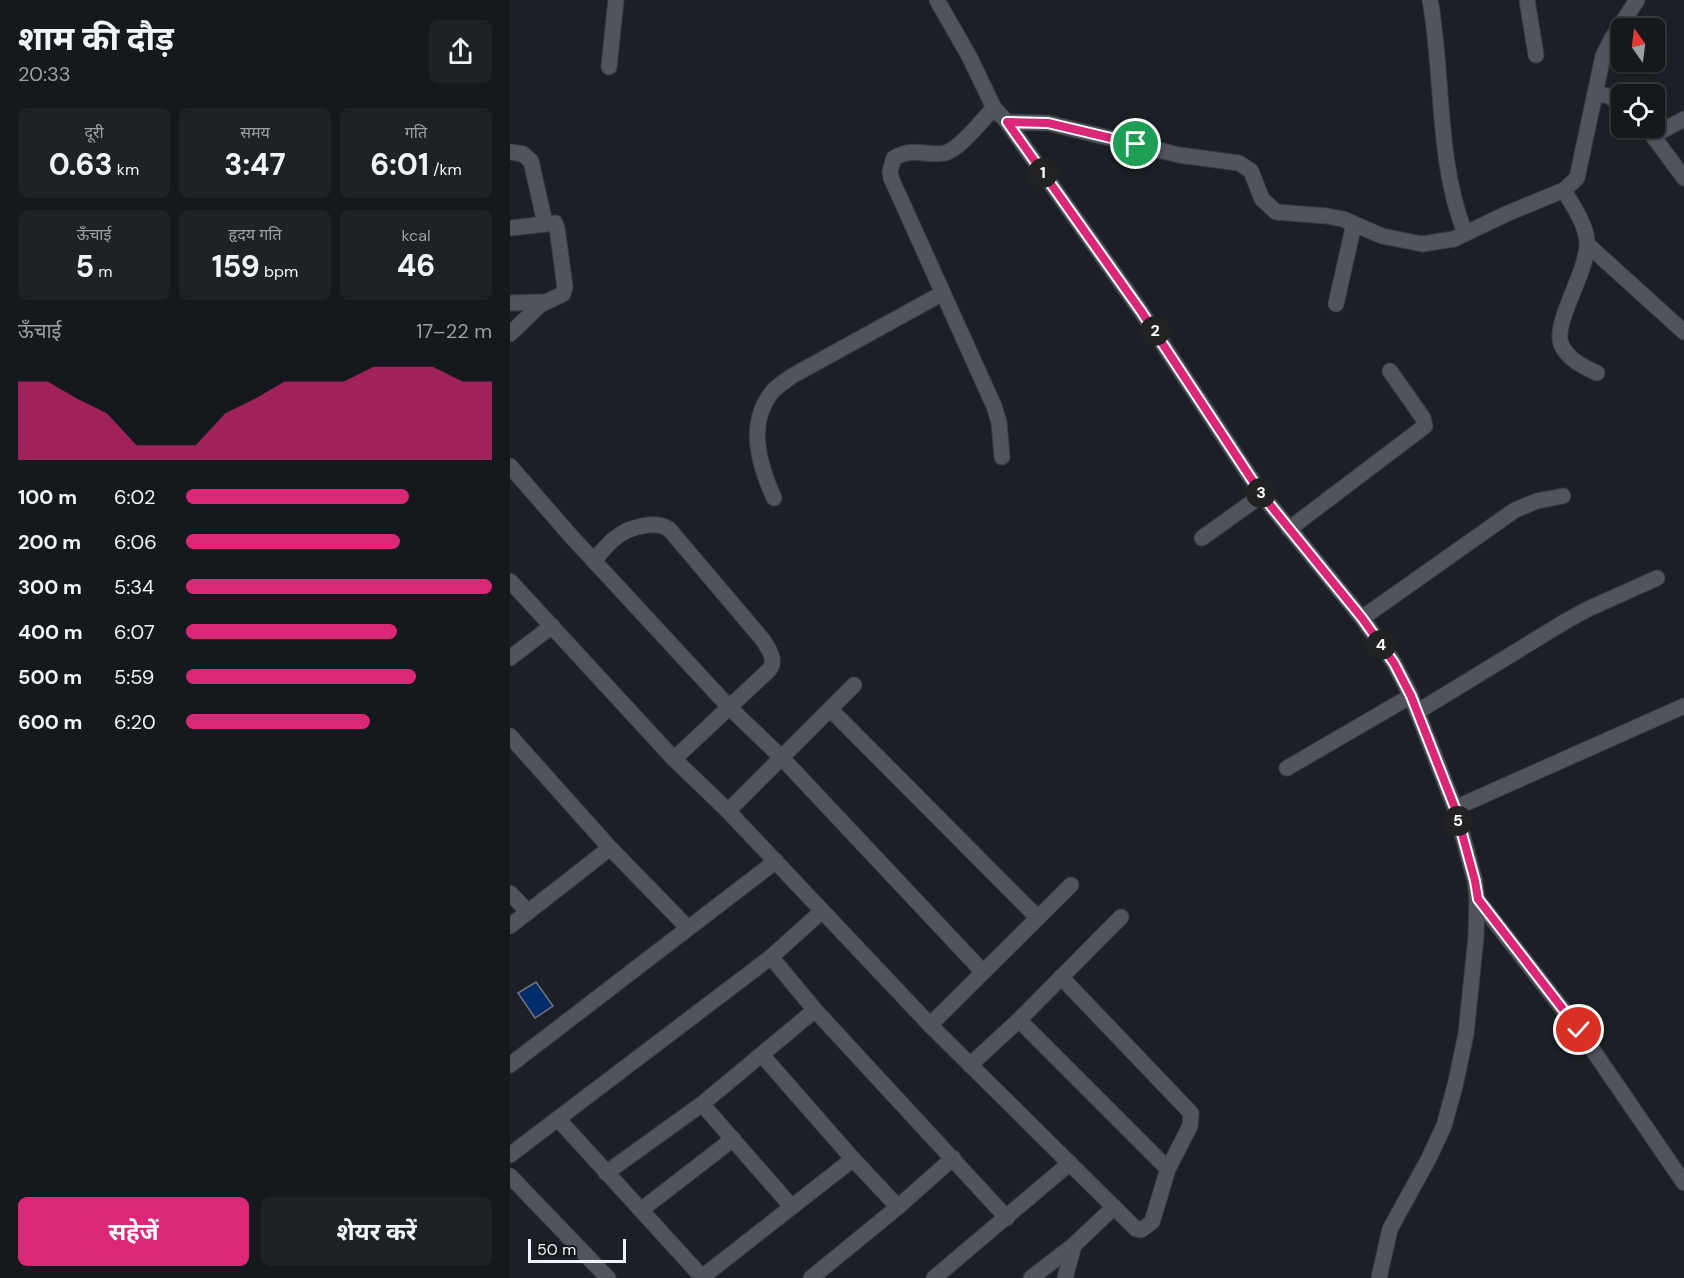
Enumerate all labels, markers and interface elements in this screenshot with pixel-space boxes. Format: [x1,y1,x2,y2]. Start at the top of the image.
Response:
text: शाम की दौड़ [18,17,174,60]
north arrow [1611,18,1665,72]
map controls [1611,18,1665,138]
button: share [429,20,492,83]
text: 20:33 [18,61,71,87]
button: locate [1611,84,1665,138]
pin [1110,118,1161,169]
text: दूरी [84,122,104,143]
text: समय [240,122,270,143]
text: गति [405,122,427,143]
icon: arrive [1119,127,1152,160]
text: 0.63 [49,145,113,184]
text: 3:47 [224,145,286,184]
text: 6:01 [370,145,429,184]
pin: 1 [1028,158,1058,188]
text: km [113,159,139,180]
text: /km [429,159,462,180]
text: 1 [1040,162,1046,183]
text: ऊँचाई [77,224,111,245]
text: हृदय गति [228,224,282,245]
text: kcal [402,225,430,246]
text: 46 [397,246,435,285]
text: 5 [75,247,94,286]
text: 159 [212,247,260,286]
text: m [94,261,113,282]
text: bpm [260,261,298,282]
pin: 2 [1140,316,1170,346]
text: ऊँचाई [18,318,61,344]
text: 17–22 m [416,318,492,344]
text: 2 [1150,320,1160,341]
pin: 3 [1246,478,1276,508]
text: 3 [1256,482,1266,503]
text: 100 m [18,484,77,510]
text: 6:02 [114,484,156,510]
text: 200 m [18,529,81,555]
text: 6:06 [114,529,157,555]
text: 300 m [18,574,82,600]
text: 5:34 [114,574,154,600]
text: 400 m [18,619,83,645]
text: 6:07 [114,619,155,645]
pin: 4 [1366,630,1396,660]
text: 4 [1376,634,1386,655]
text: 500 m [18,664,82,690]
text: 5:59 [114,664,154,690]
text: 600 m [18,709,82,735]
text: 6:20 [114,709,156,735]
pin: 5 [1443,806,1473,836]
text: 5 [1453,810,1463,831]
pin [1553,1004,1604,1055]
icon: check [1562,1013,1595,1046]
button: सहेजें [18,1197,249,1266]
button: शेयर करें [261,1197,492,1266]
scale bar [528,1236,626,1264]
text: 50 m [537,1239,576,1260]

